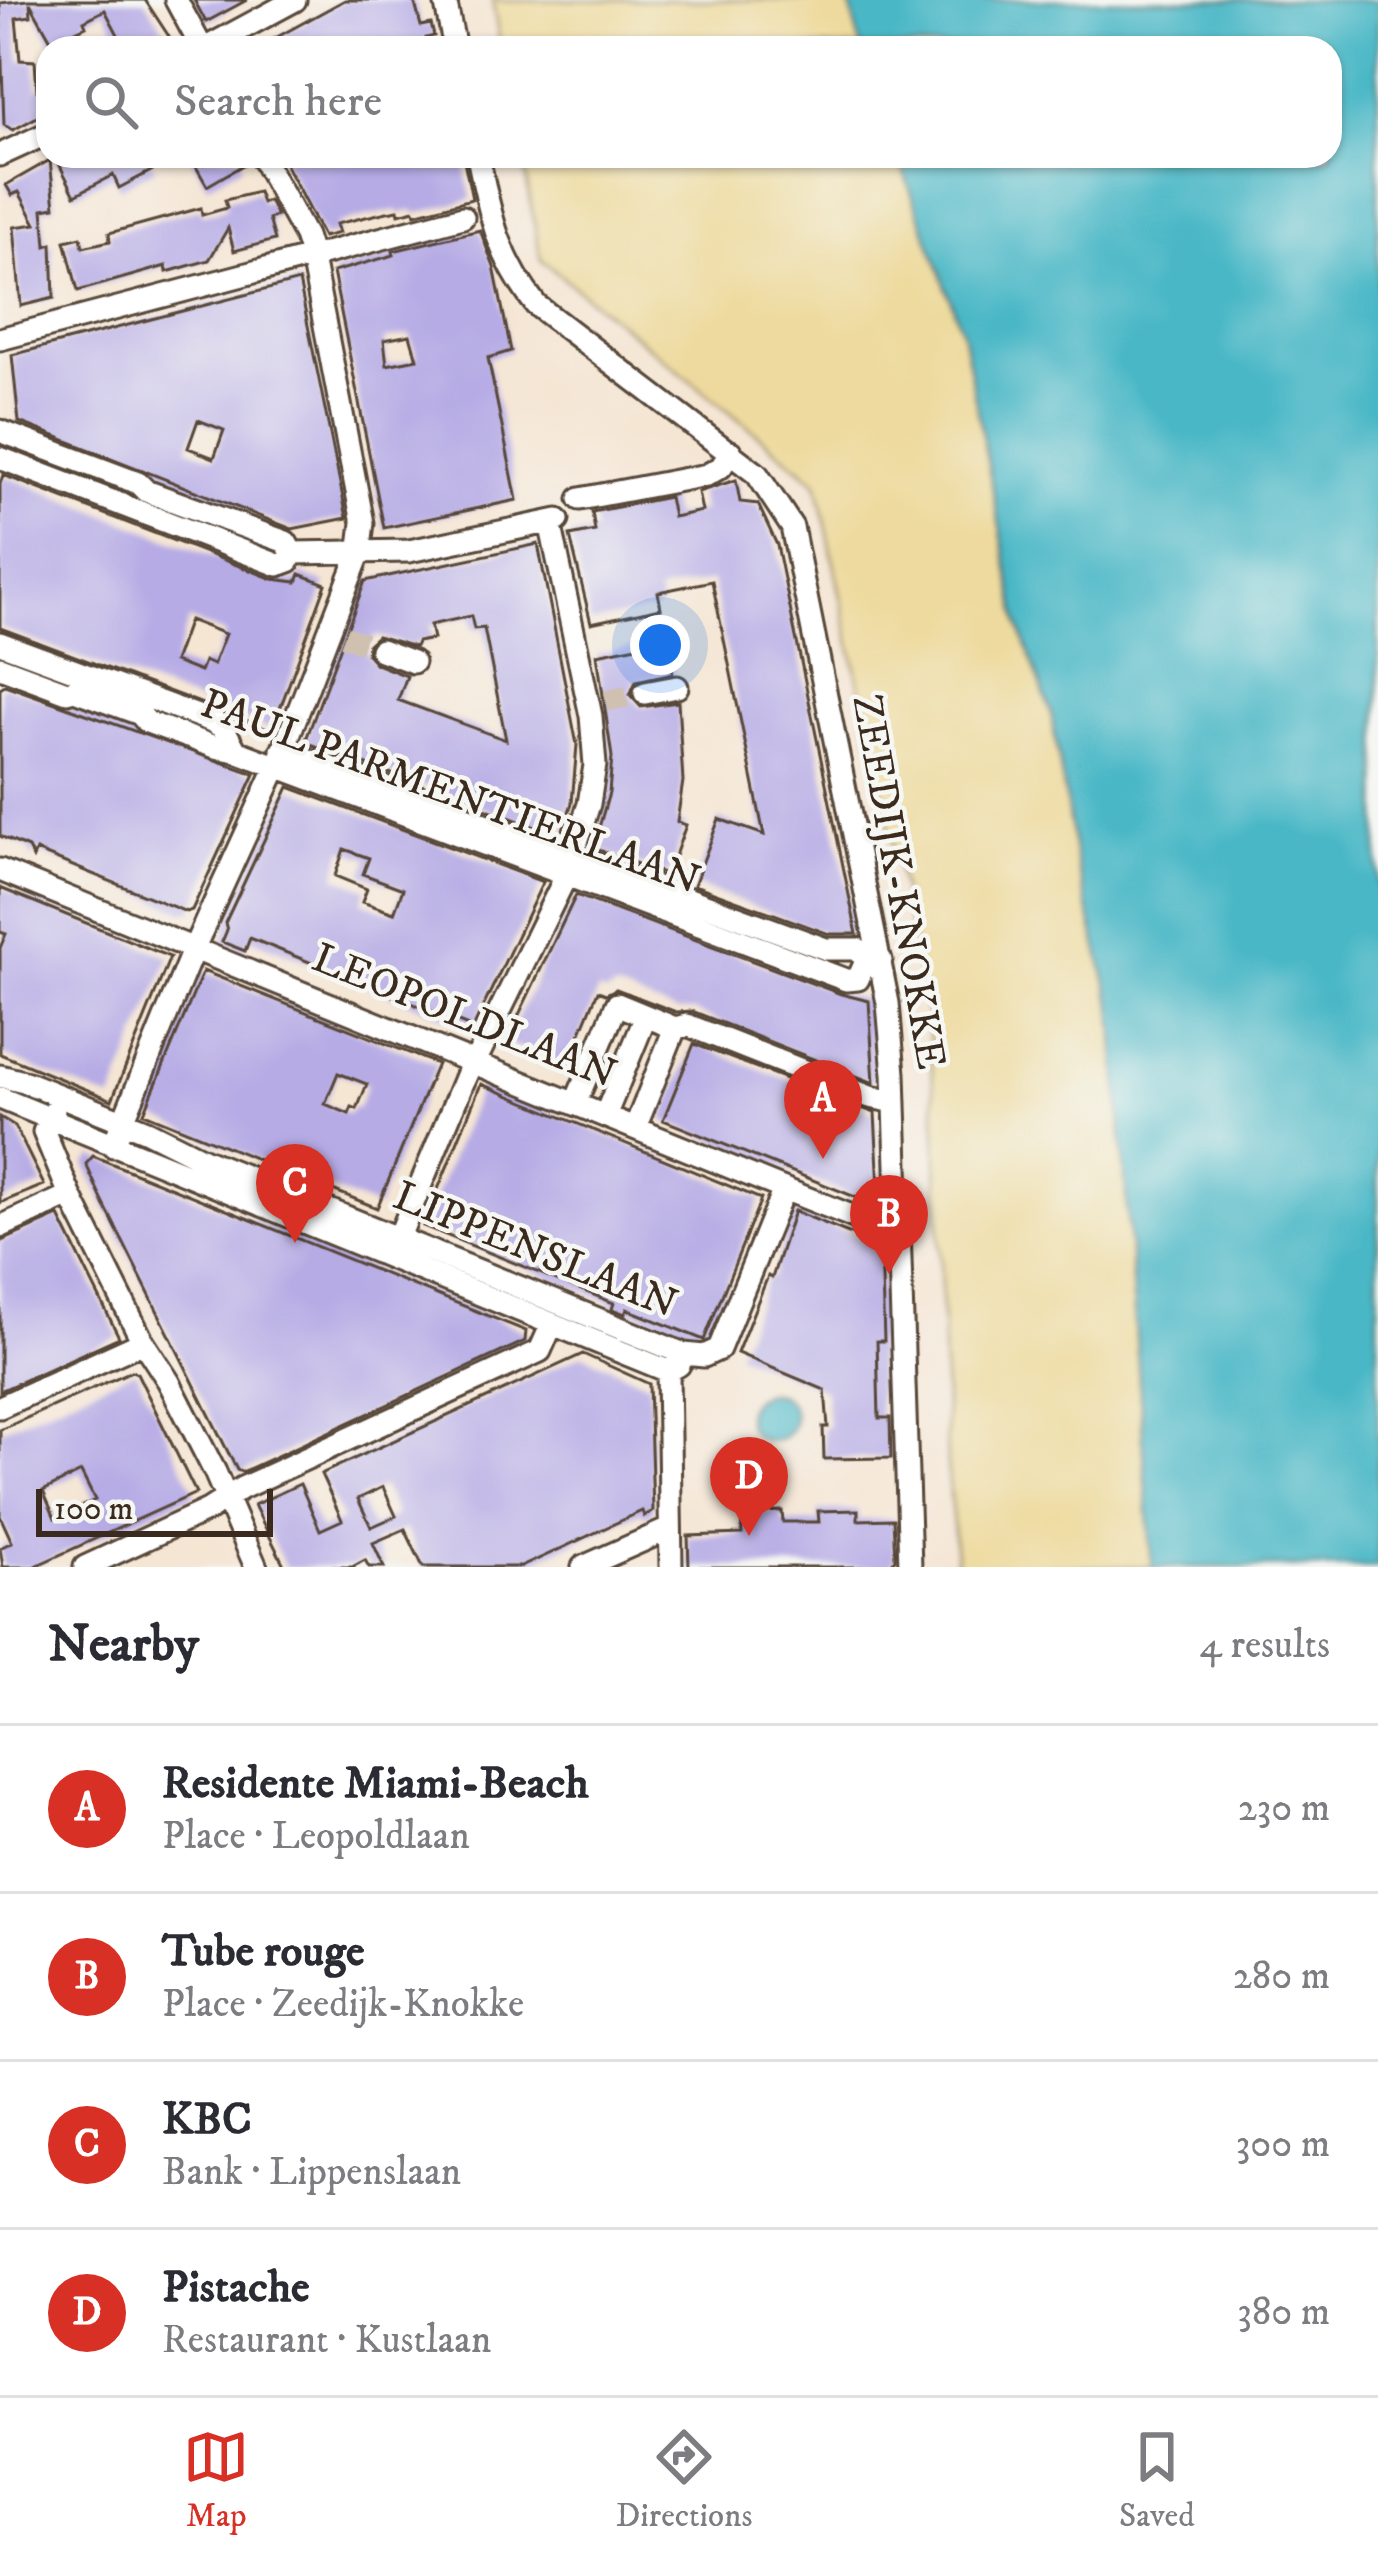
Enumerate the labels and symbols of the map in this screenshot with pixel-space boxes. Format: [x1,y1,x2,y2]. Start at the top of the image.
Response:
your location [630,615,690,675]
street label: PAUL PARMENTIERLAAN [193,678,707,908]
street label: ZEEDIJK-KNOKKE [839,691,957,1073]
street label: LEOPOLDLAAN [305,932,623,1102]
pin: A [784,1060,862,1159]
pin: C [256,1144,334,1243]
street label: LIPPENSLAAN [386,1170,684,1332]
pin: B [850,1175,928,1274]
pin: D [710,1437,788,1536]
scale bar [36,1483,273,1536]

